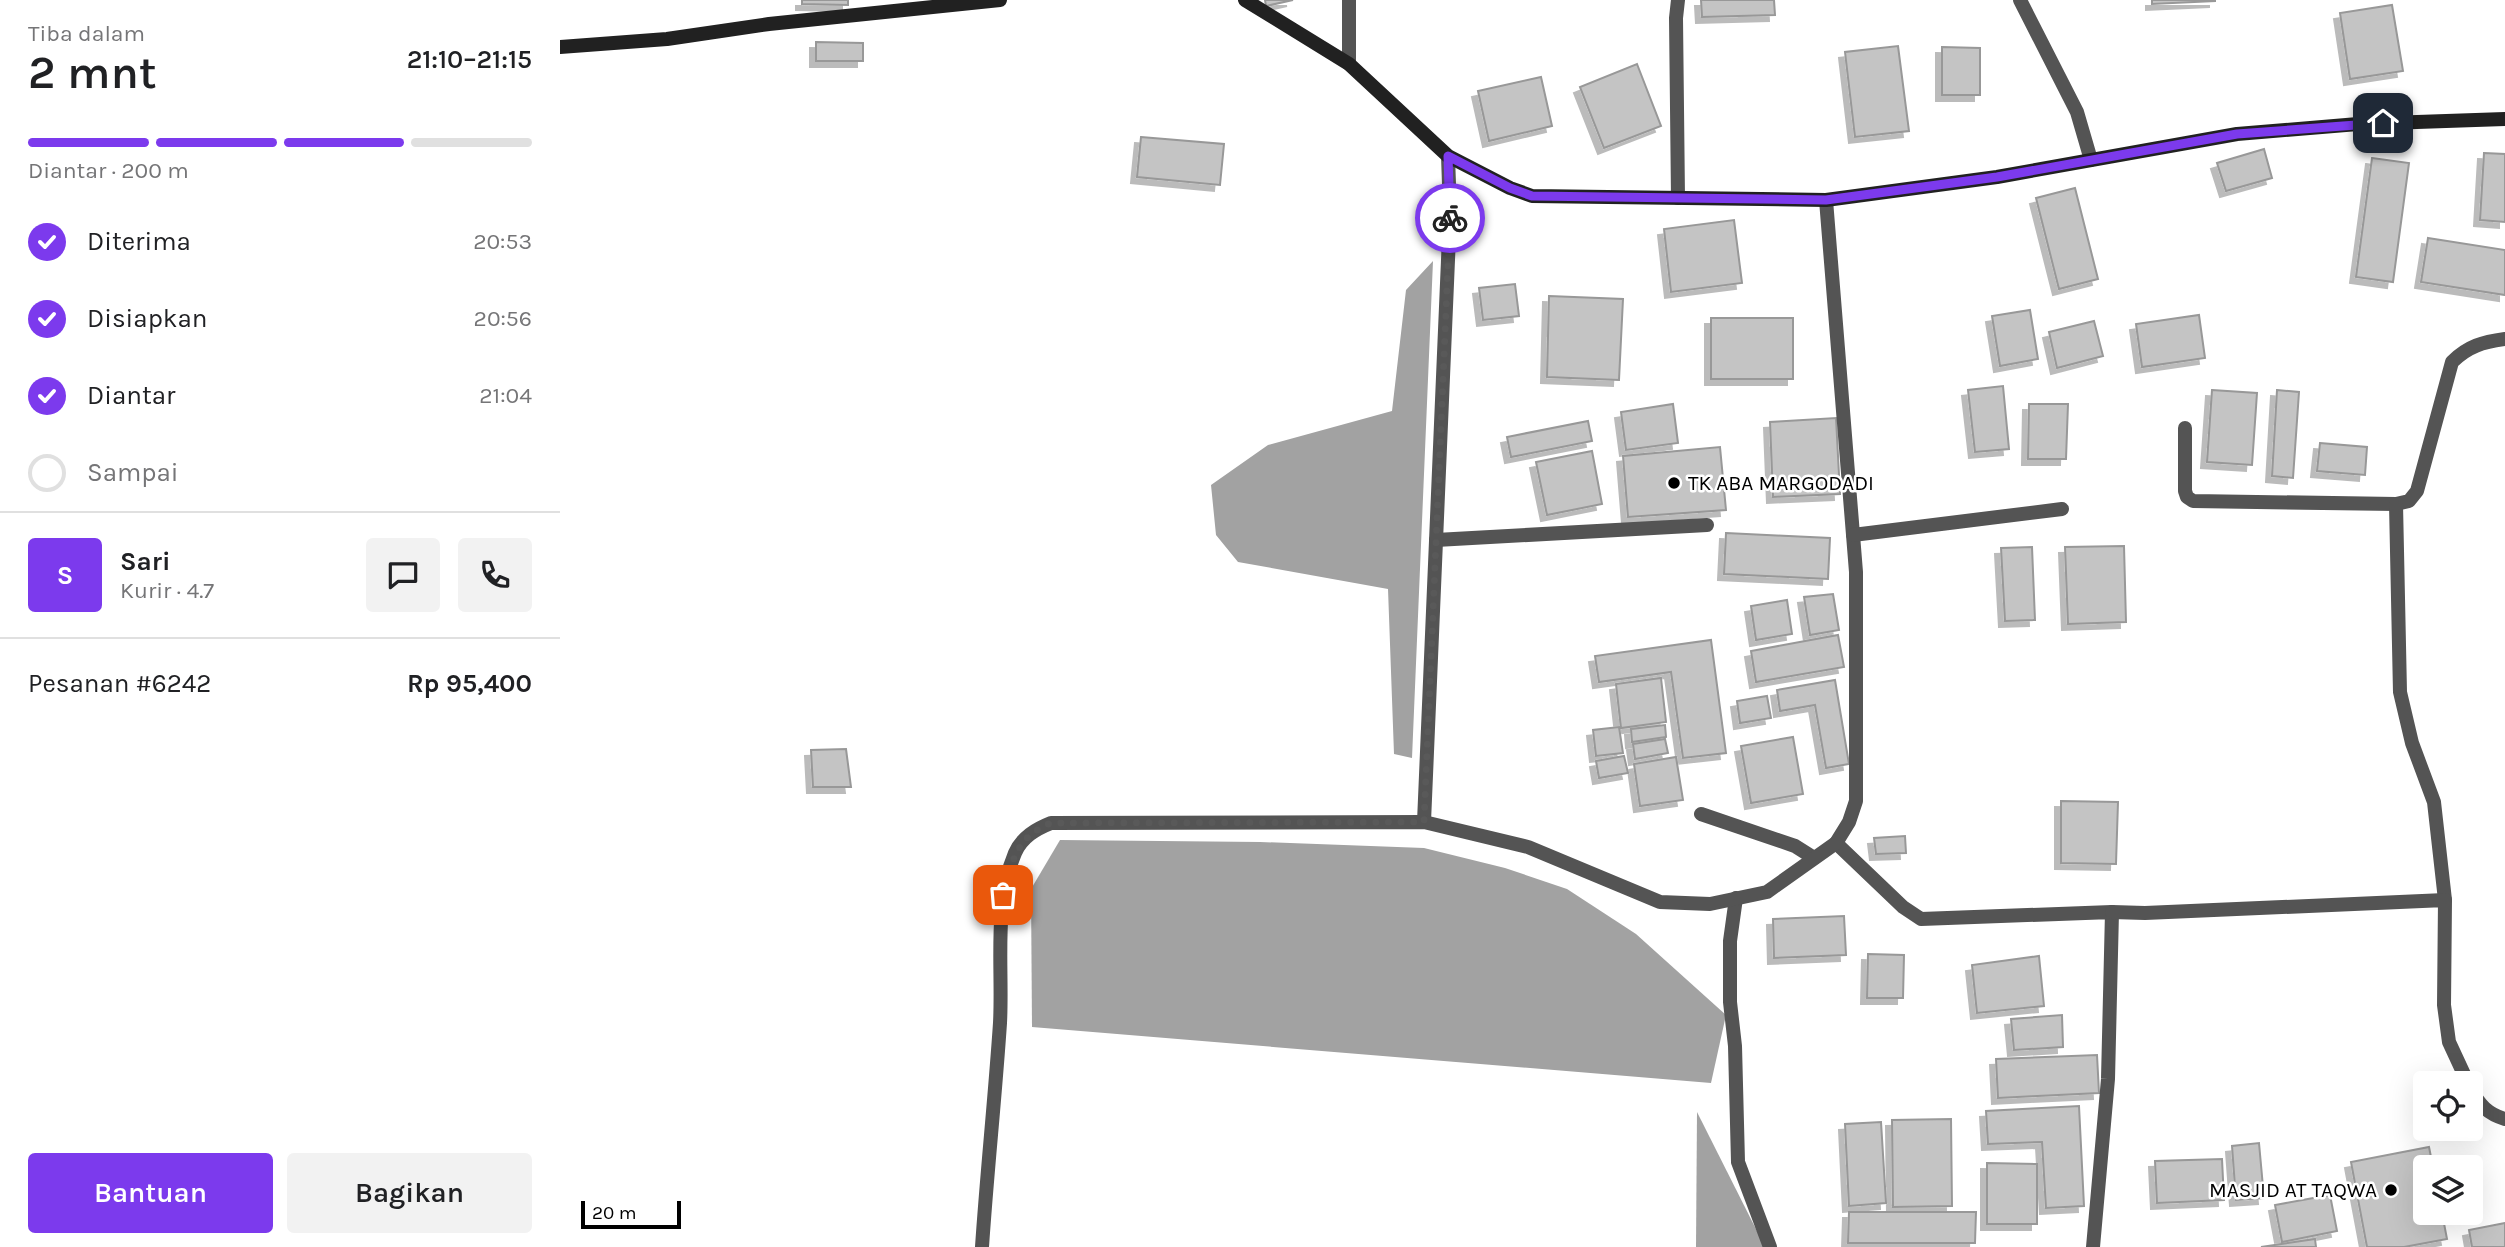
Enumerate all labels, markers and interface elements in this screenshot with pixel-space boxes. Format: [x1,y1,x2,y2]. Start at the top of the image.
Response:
text: Tiba dalam [28,20,145,47]
text: 21:10–21:15 [407,44,532,75]
text: 2 mnt [28,46,157,100]
pin [2353,93,2413,153]
icon: home [2364,104,2402,142]
text: Diantar · 200 m [28,157,189,184]
courier [1415,183,1485,253]
icon: bike [1431,199,1469,237]
icon: check [28,223,66,261]
text: Diterima [87,226,191,257]
text: 20:53 [473,228,532,255]
icon: check [28,300,66,338]
text: Disiapkan [87,303,207,334]
text: 20:56 [474,305,532,332]
icon: check [28,377,66,415]
text: Diantar [87,380,175,411]
text: 21:04 [479,382,532,409]
text: Sampai [87,457,179,488]
place label: TK ABA MARGODADI [1688,471,1874,495]
marker: TK ABA MARGODADI [1666,475,1682,491]
button: chat [366,538,440,612]
button: phone [458,538,532,612]
text: Sari [120,546,171,577]
text: S [57,560,73,591]
text: Kurir · 4.7 [120,577,214,604]
text: Pesanan #6242 [28,668,211,699]
text: Rp 95,400 [407,668,532,699]
pin [973,865,1033,925]
icon: bag [984,876,1022,914]
map controls [2413,1071,2483,1225]
button: locate [2413,1071,2483,1141]
button: Bantuan [28,1153,273,1233]
button: Bagikan [287,1153,532,1233]
button: layers [2413,1155,2483,1225]
place label: MASJID AT TAQWA [2209,1178,2377,1202]
marker: MASJID AT TAQWA [2383,1182,2399,1198]
scale bar [581,1198,681,1230]
text: 20 m [592,1202,637,1224]

